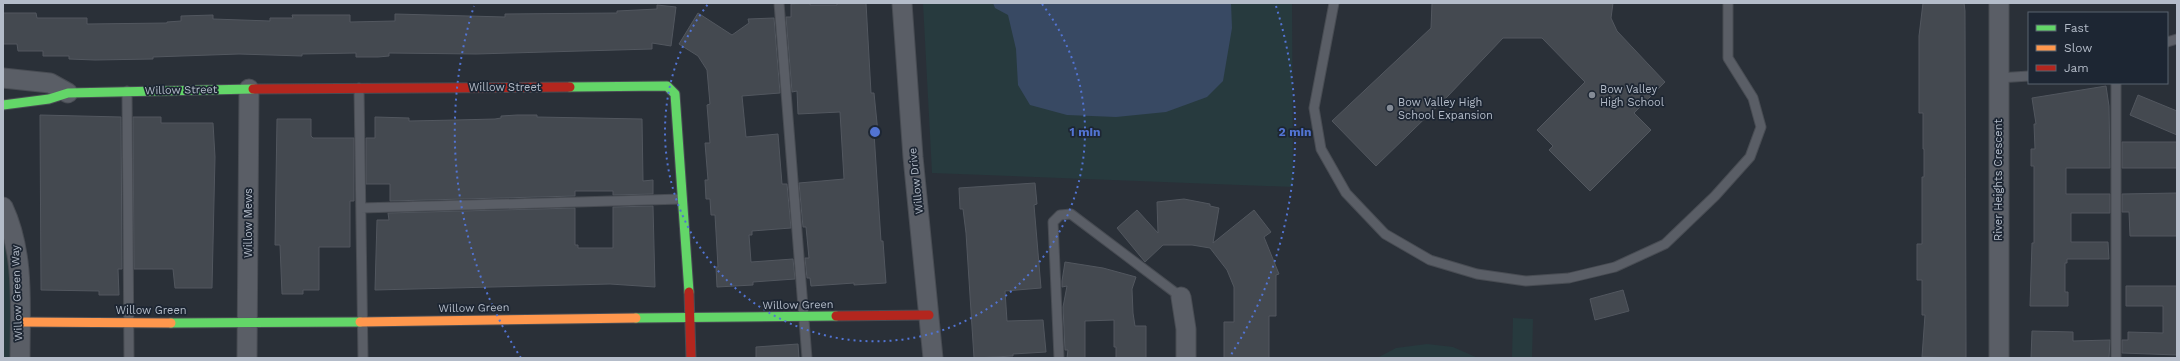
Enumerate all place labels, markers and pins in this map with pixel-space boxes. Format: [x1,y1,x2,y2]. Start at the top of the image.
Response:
place label: Bow Valley High School [1600,83,1665,109]
marker: Bow Valley High School [1587,90,1597,100]
place label: Bow Valley High School Expansion [1398,96,1493,122]
marker: Bow Valley High School Expansion [1385,103,1395,113]
centre of rings [868,125,882,139]

